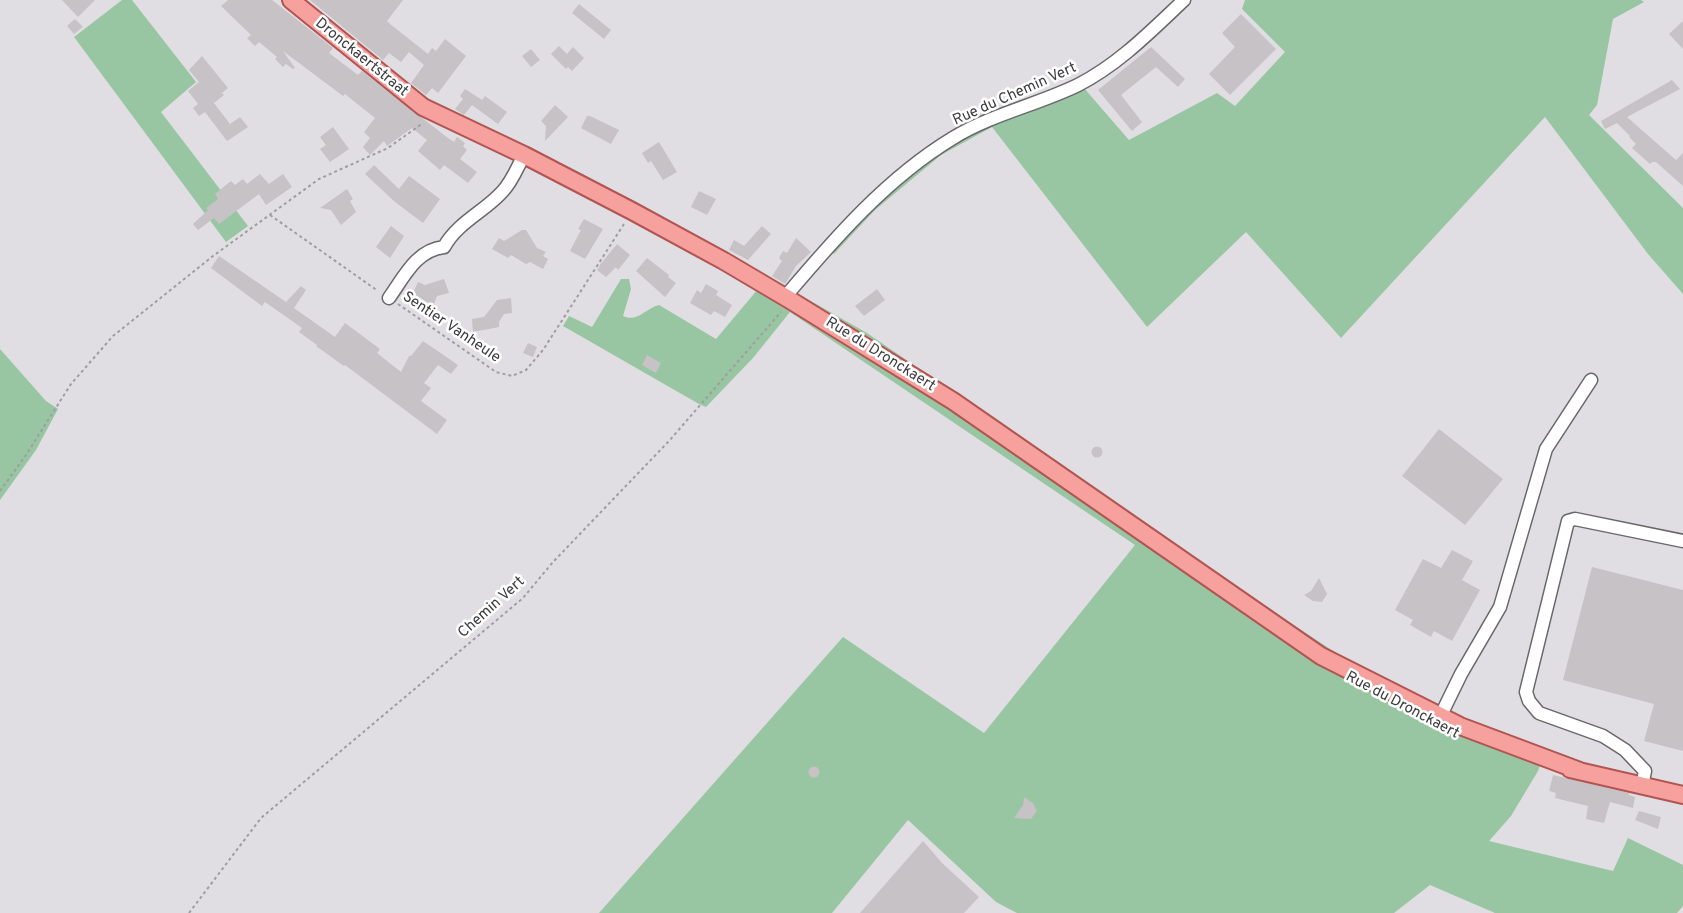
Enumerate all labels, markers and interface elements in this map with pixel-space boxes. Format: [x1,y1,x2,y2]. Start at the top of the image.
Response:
street label: Dronckaertstraat [311,15,411,101]
street label: Rue du Chemin Vert [950,60,1080,130]
street label: Sentier Vanheule [399,289,503,367]
street label: Rue du Dronckaert [822,314,938,396]
street label: Chemin Vert [455,573,529,643]
street label: Rue du Dronckaert [1342,668,1462,744]

